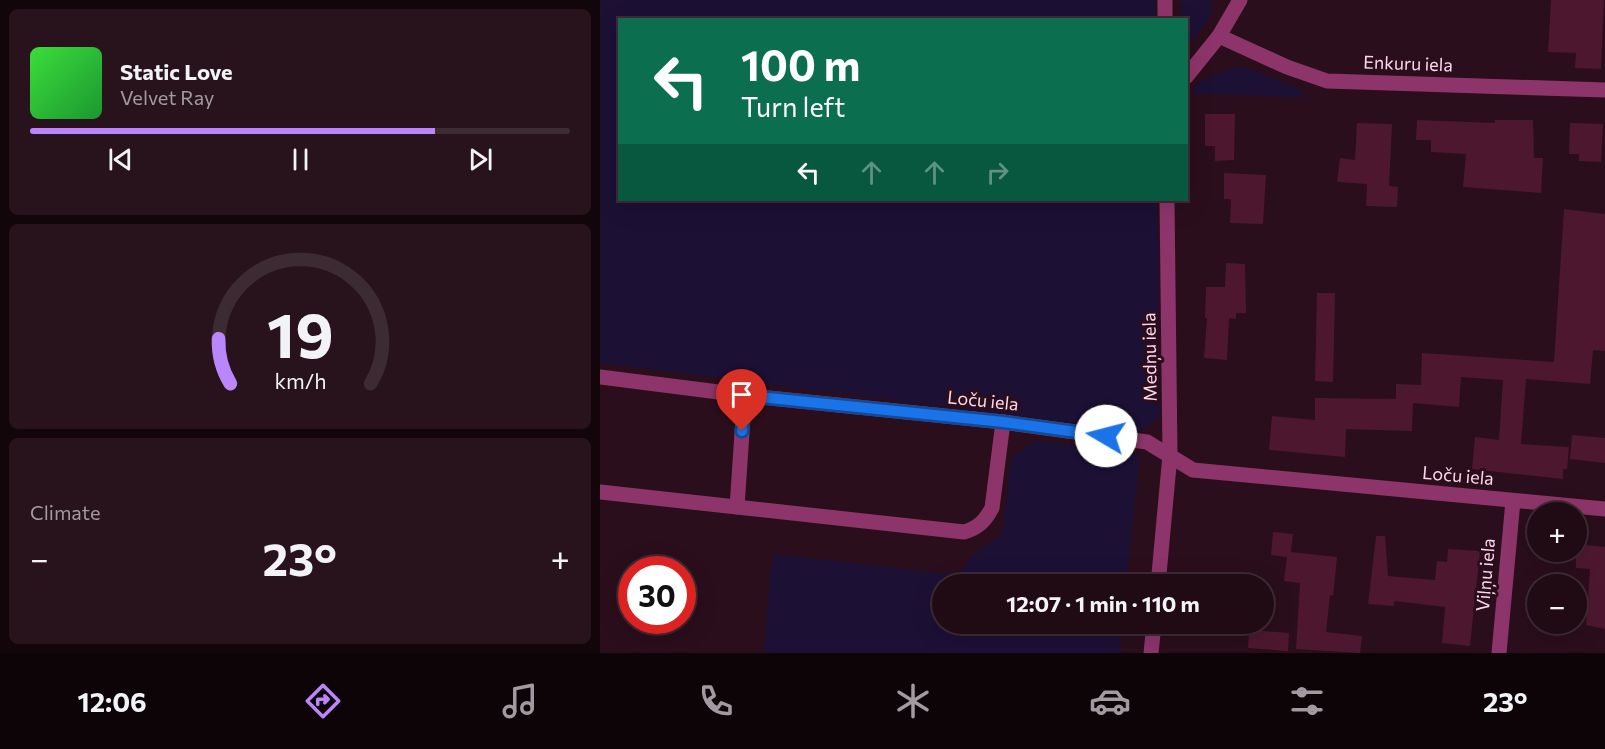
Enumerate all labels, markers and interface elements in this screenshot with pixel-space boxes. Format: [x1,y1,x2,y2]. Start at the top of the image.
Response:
text: 100 m [741,38,861,90]
icon: left [642,42,720,120]
street label: Enkuru iela [1363,50,1453,76]
text: Static Love [120,58,233,85]
text: Velvet Ray [120,85,214,109]
text: Turn left [741,90,845,123]
icon: previous [104,143,137,176]
icon: pause [284,143,317,176]
icon: next [464,143,497,176]
icon: left [792,156,825,189]
icon: ahead [855,156,888,189]
icon: ahead [918,156,951,189]
icon: right [981,156,1014,189]
text: 19 [267,295,333,371]
street label: Medņu iela [1137,312,1162,402]
text: km/h [274,367,326,393]
pin [716,369,767,431]
icon: arrive [725,378,758,411]
street label: Loču iela [946,385,1020,415]
position arrow [1074,404,1138,468]
street label: Loču iela [1421,461,1495,489]
text: Climate [30,500,100,524]
map controls [1527,502,1587,634]
button: + [1527,502,1587,562]
text: 23° [263,530,337,585]
text: − [30,537,49,578]
text: + [551,537,570,578]
street label: Viļņu iela [1471,537,1500,613]
speed limit sign: 30 [618,556,696,634]
button: − [1527,574,1587,634]
text: 12:07 · 1 min · 110 m [1006,590,1200,617]
icon: directions [302,680,344,722]
icon: music [499,680,541,722]
icon: phone [695,680,737,722]
icon: climate [892,680,934,722]
icon: car [1089,680,1131,722]
icon: filters [1286,680,1328,722]
text: 12:06 [77,685,147,718]
text: 23° [1483,685,1527,718]

